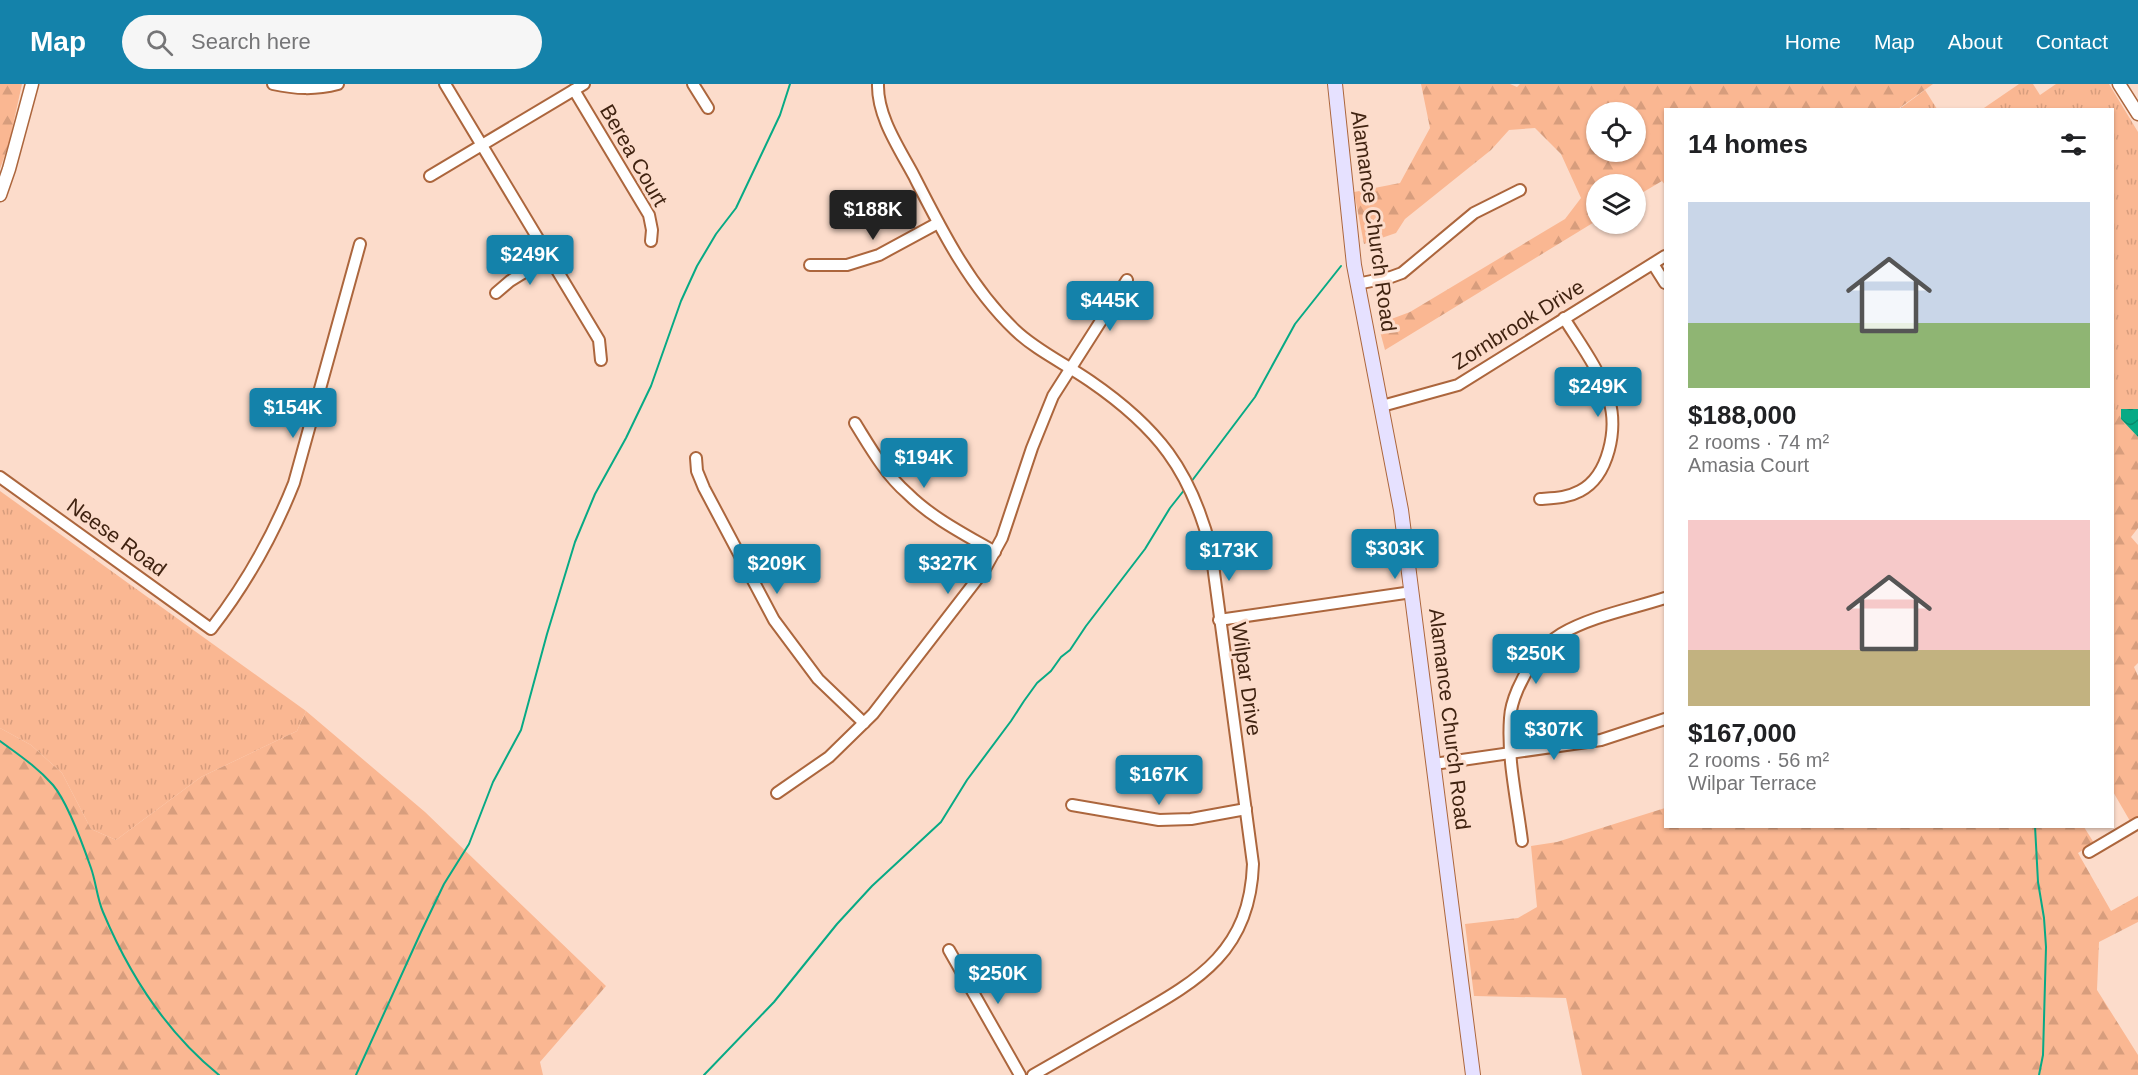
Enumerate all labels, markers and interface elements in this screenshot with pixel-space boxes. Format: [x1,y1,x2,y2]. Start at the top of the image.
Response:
search box [122,15,542,69]
text: Map [30,26,86,57]
icon: search [143,26,176,59]
text: Search here [191,29,311,54]
text: Home [1785,30,1841,53]
text: Map [1874,30,1915,53]
text: About [1948,30,2003,53]
text: Contact [2036,30,2108,53]
street label: Berea Court [596,100,672,210]
map controls [1586,102,1646,234]
button: locate [1586,102,1646,162]
street label: Alamance Church Road [1347,109,1401,333]
icon: filters [2057,128,2090,161]
text: 14 homes [1688,129,1808,159]
button: layers [1586,174,1646,234]
pin: $188K [831,190,915,241]
text: $188K [844,198,902,220]
pin: $249K [488,235,572,286]
icon: home [1835,241,1943,349]
text: $249K [501,243,559,265]
street label: Zornbrook Drive [1448,274,1588,374]
pin: $445K [1068,281,1152,332]
text: $445K [1081,289,1139,311]
pin: $249K [1556,367,1640,418]
text: $249K [1569,375,1627,397]
pin: $154K [251,388,335,439]
text: $154K [264,396,322,418]
text: $188,000 [1688,400,1796,430]
text: 2 rooms · 74 m² [1688,431,1829,453]
pin: $194K [882,438,966,489]
text: $194K [895,446,953,468]
text: Amasia Court [1688,454,1809,476]
street label: Neese Road [63,493,171,581]
pin: $303K [1353,529,1437,580]
pin: $173K [1187,531,1271,582]
text: $303K [1366,537,1424,559]
text: $173K [1200,539,1258,561]
pin: $209K [735,544,819,595]
pin: $327K [906,544,990,595]
text: $209K [748,552,806,574]
text: $327K [919,552,977,574]
icon: home [1835,559,1943,667]
street label: Alamance Church Road [1425,607,1475,831]
street label: Wilpar Drive [1228,621,1266,737]
pin: $250K [1494,634,1578,685]
text: $250K [1507,642,1565,664]
pin: $307K [1512,710,1596,761]
text: $307K [1525,718,1583,740]
text: $167,000 [1688,718,1796,748]
text: 2 rooms · 56 m² [1688,749,1829,771]
pin: $167K [1117,755,1201,806]
text: $167K [1130,763,1188,785]
text: Wilpar Terrace [1688,772,1817,794]
pin: $250K [956,954,1040,1005]
text: $250K [969,962,1027,984]

